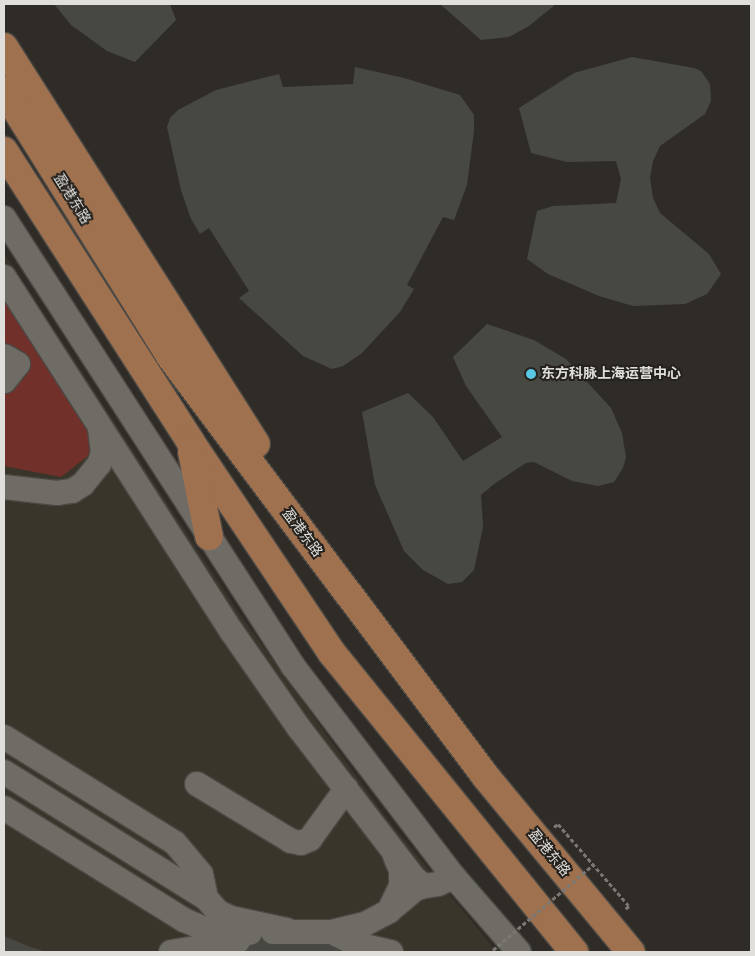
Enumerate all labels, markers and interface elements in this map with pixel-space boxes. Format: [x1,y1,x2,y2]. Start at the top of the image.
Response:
street label: 盈港东路 [50,171,94,227]
place label: 东方科脉上海运营中心 [541,366,681,382]
marker: 东方科脉上海运营中心 [525,368,537,380]
street label: 盈港东路 [278,506,326,560]
street label: 盈港东路 [525,826,573,880]

